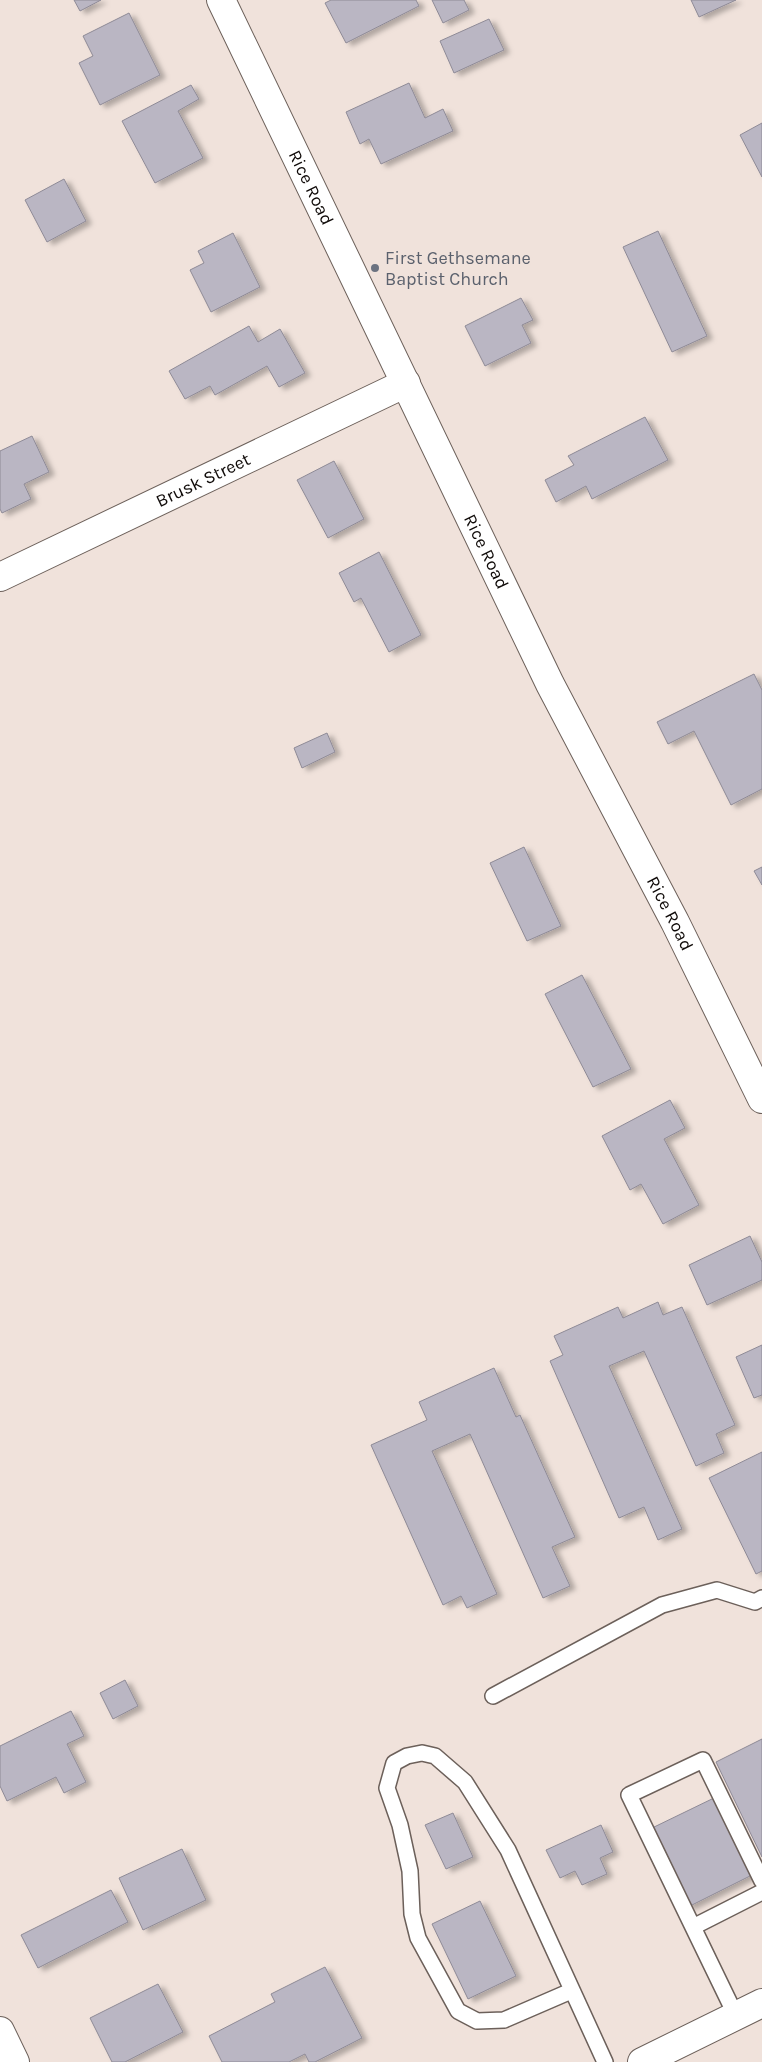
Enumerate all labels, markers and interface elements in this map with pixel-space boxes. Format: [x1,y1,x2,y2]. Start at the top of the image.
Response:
street label: Rice Road [284,146,339,229]
place label: First Gethsemane Baptist Church [385,247,531,290]
marker: First Gethsemane Baptist Church [369,262,381,274]
street label: Brusk Street [152,448,254,512]
street label: Rice Road [459,510,514,593]
street label: Rice Road [642,872,698,954]

